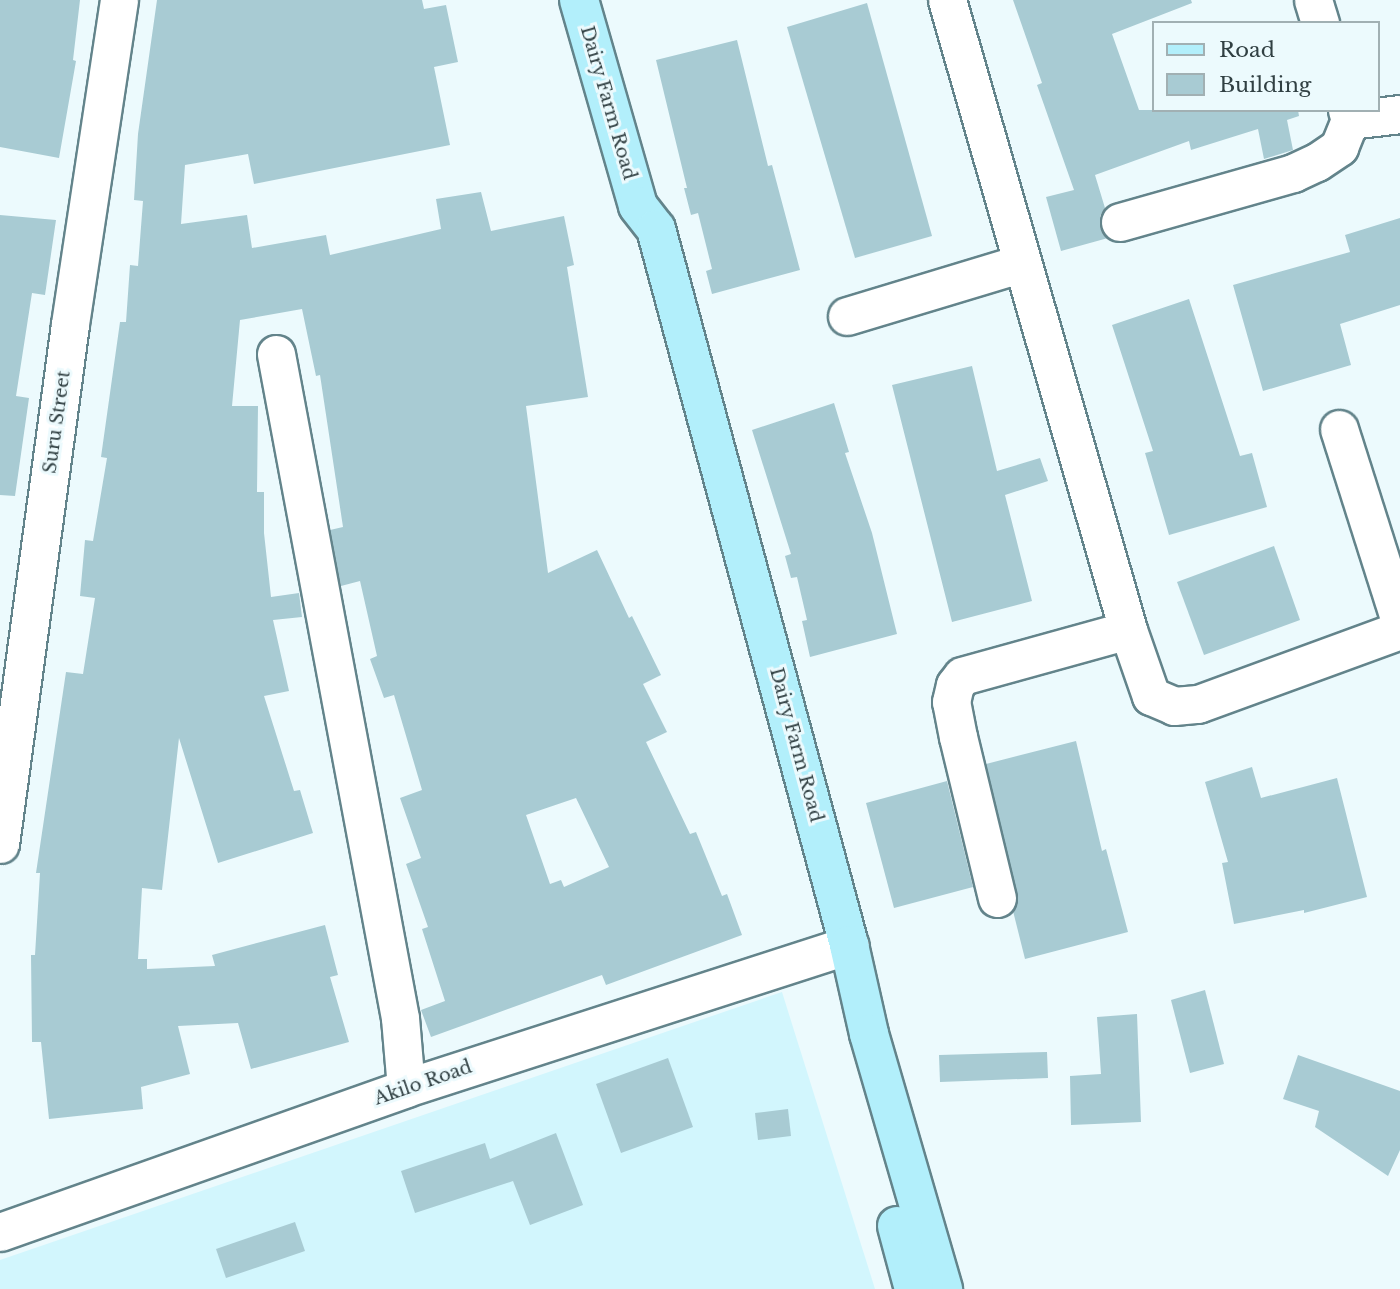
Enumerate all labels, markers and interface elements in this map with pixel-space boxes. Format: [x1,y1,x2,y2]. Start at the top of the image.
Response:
legend [1152,21,1379,112]
street label: Dairy Farm Road [576,23,640,183]
text: Road [1219,37,1275,63]
text: Building [1219,72,1311,98]
street label: Suru Street [39,369,75,475]
street label: Dairy Farm Road [765,665,827,825]
street label: Akilo Road [371,1056,475,1110]

